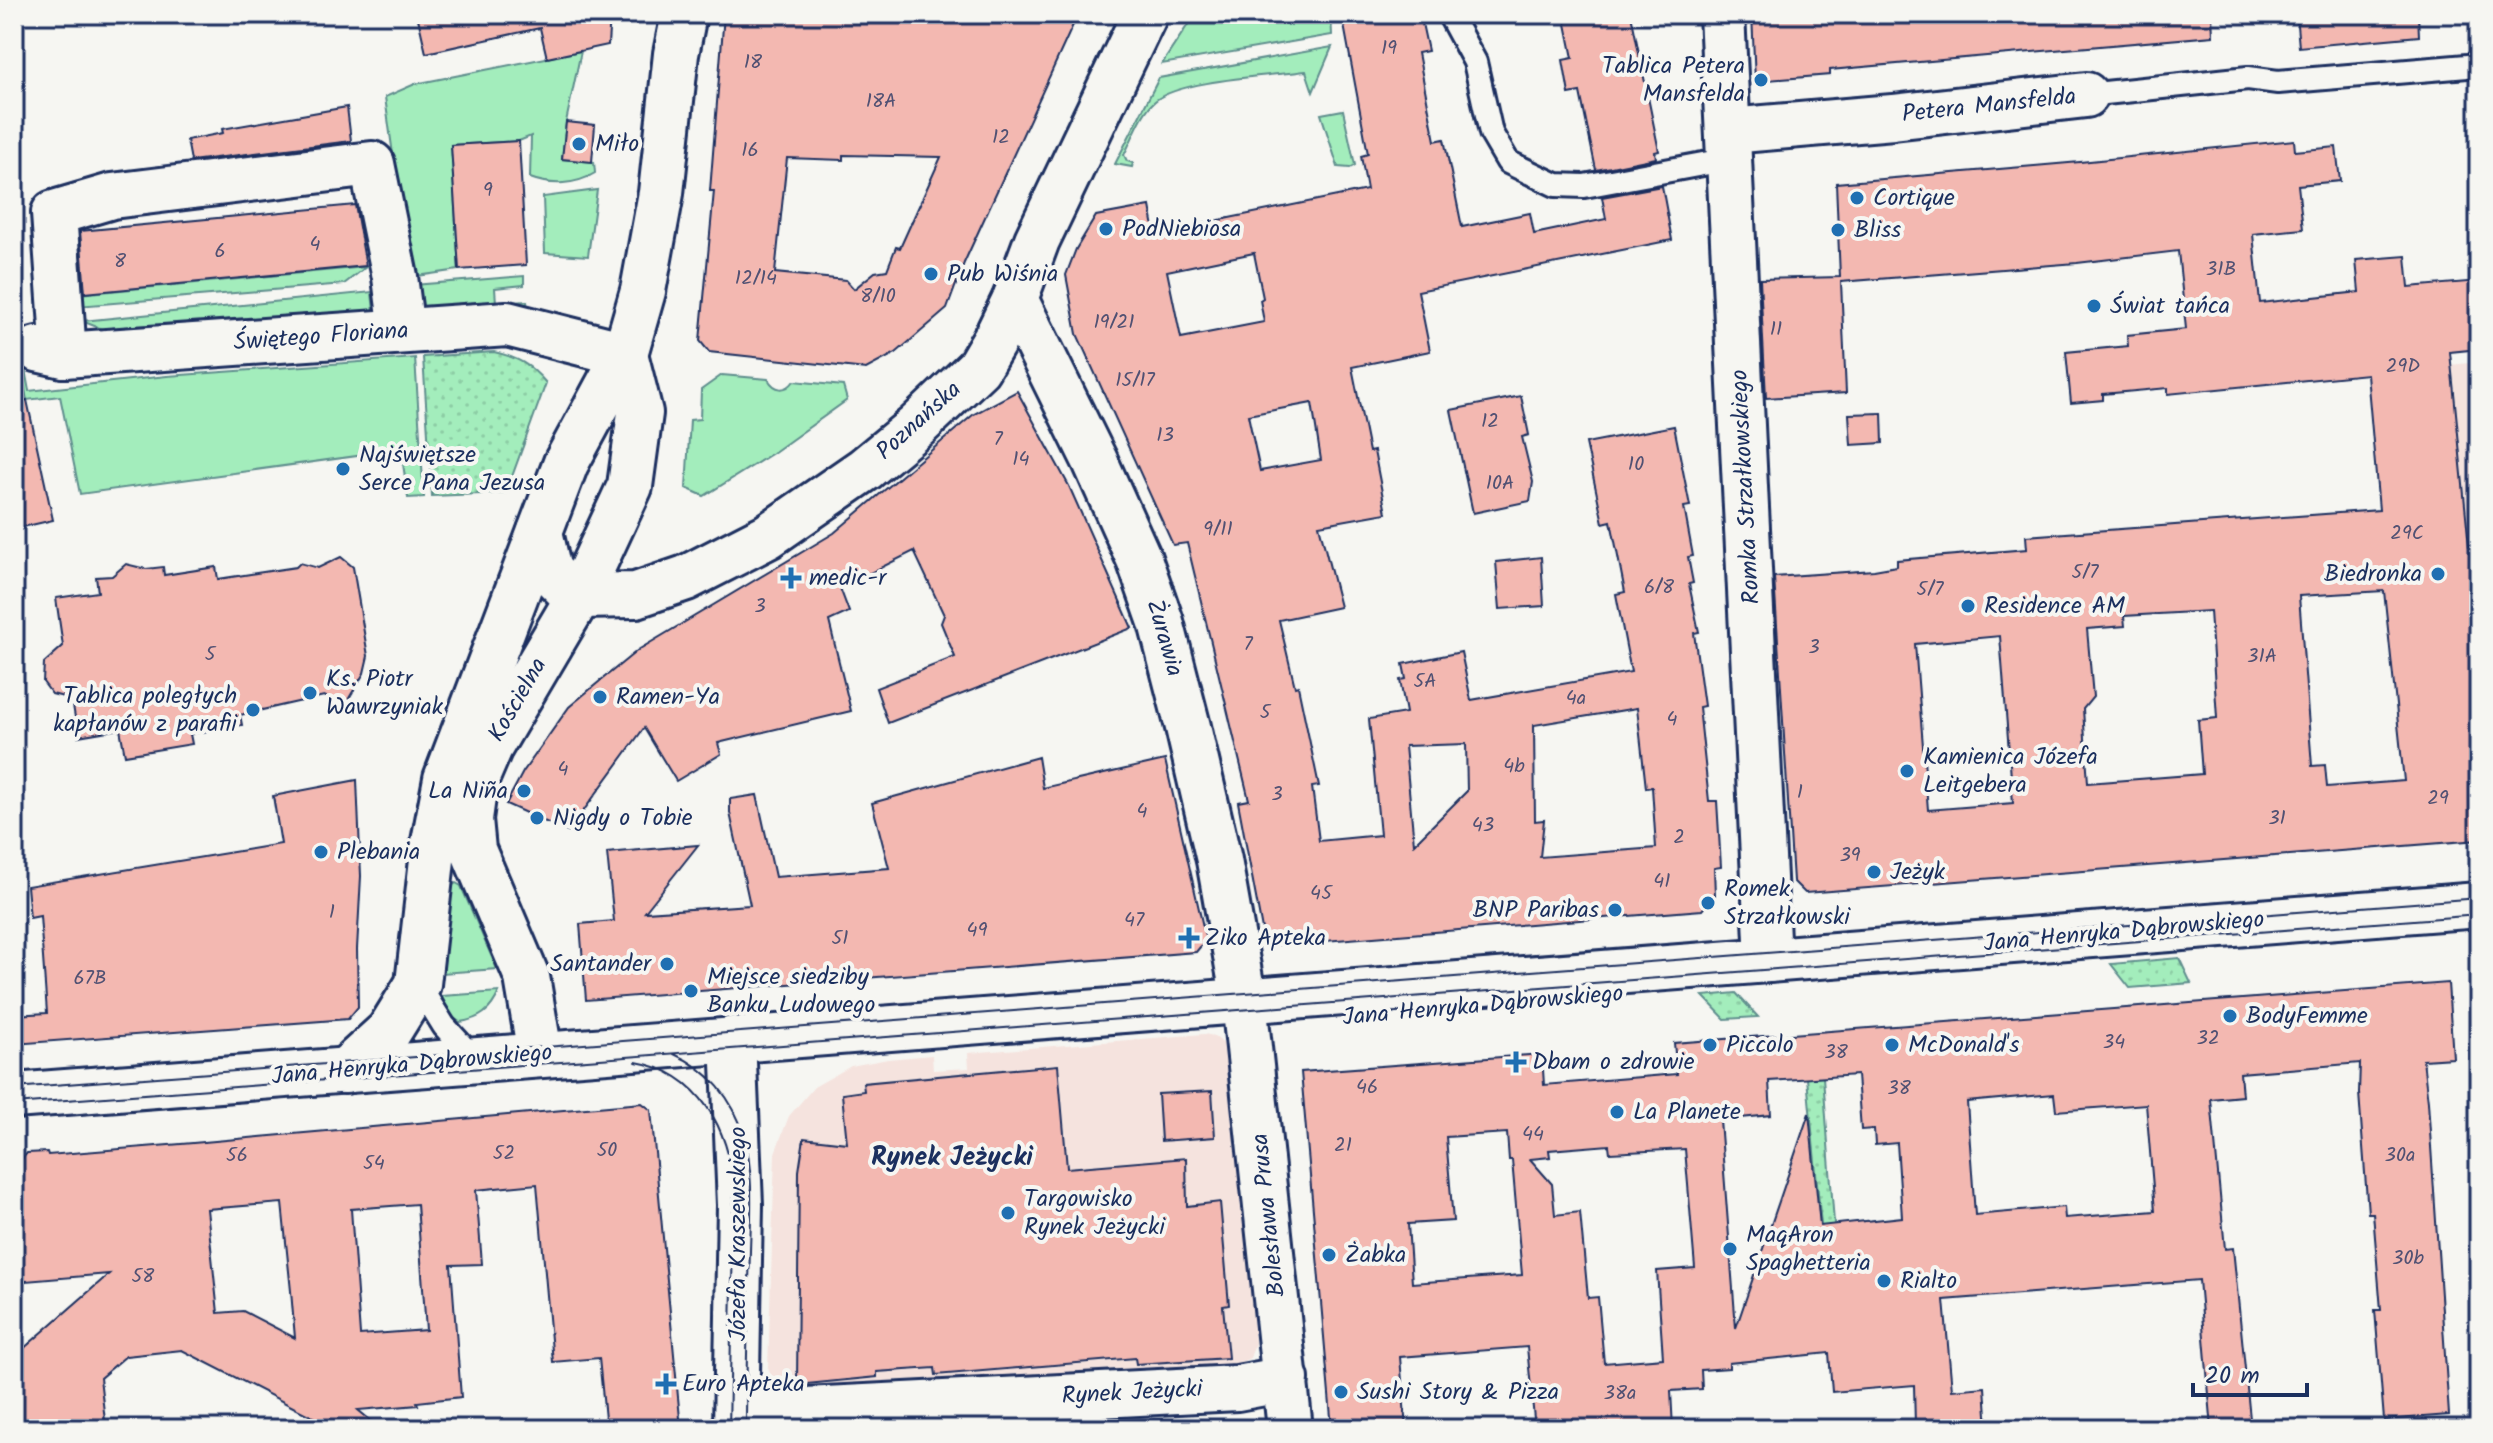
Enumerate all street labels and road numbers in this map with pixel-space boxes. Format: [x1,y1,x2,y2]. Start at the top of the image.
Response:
street label: Petera Mansfelda [1900,77,2078,135]
street label: Świętego Floriana [232,311,410,363]
street label: Romka Strzałkowskiego [1720,368,1772,605]
street label: Poznańska [867,372,971,470]
street label: Żurawia [1134,595,1194,681]
street label: Kościelna [478,650,558,750]
street label: Jana Henryka Dąbrowskiego [1982,900,2266,964]
street label: Jana Henryka Dąbrowskiego [1341,974,1625,1038]
street label: Jana Henryka Dąbrowskiego [270,1033,554,1097]
street label: Józefa Kraszewskiego [719,1127,758,1341]
street label: Bolesława Prusa [1241,1131,1297,1299]
street label: Rynek Jeżycki [1061,1370,1205,1416]

